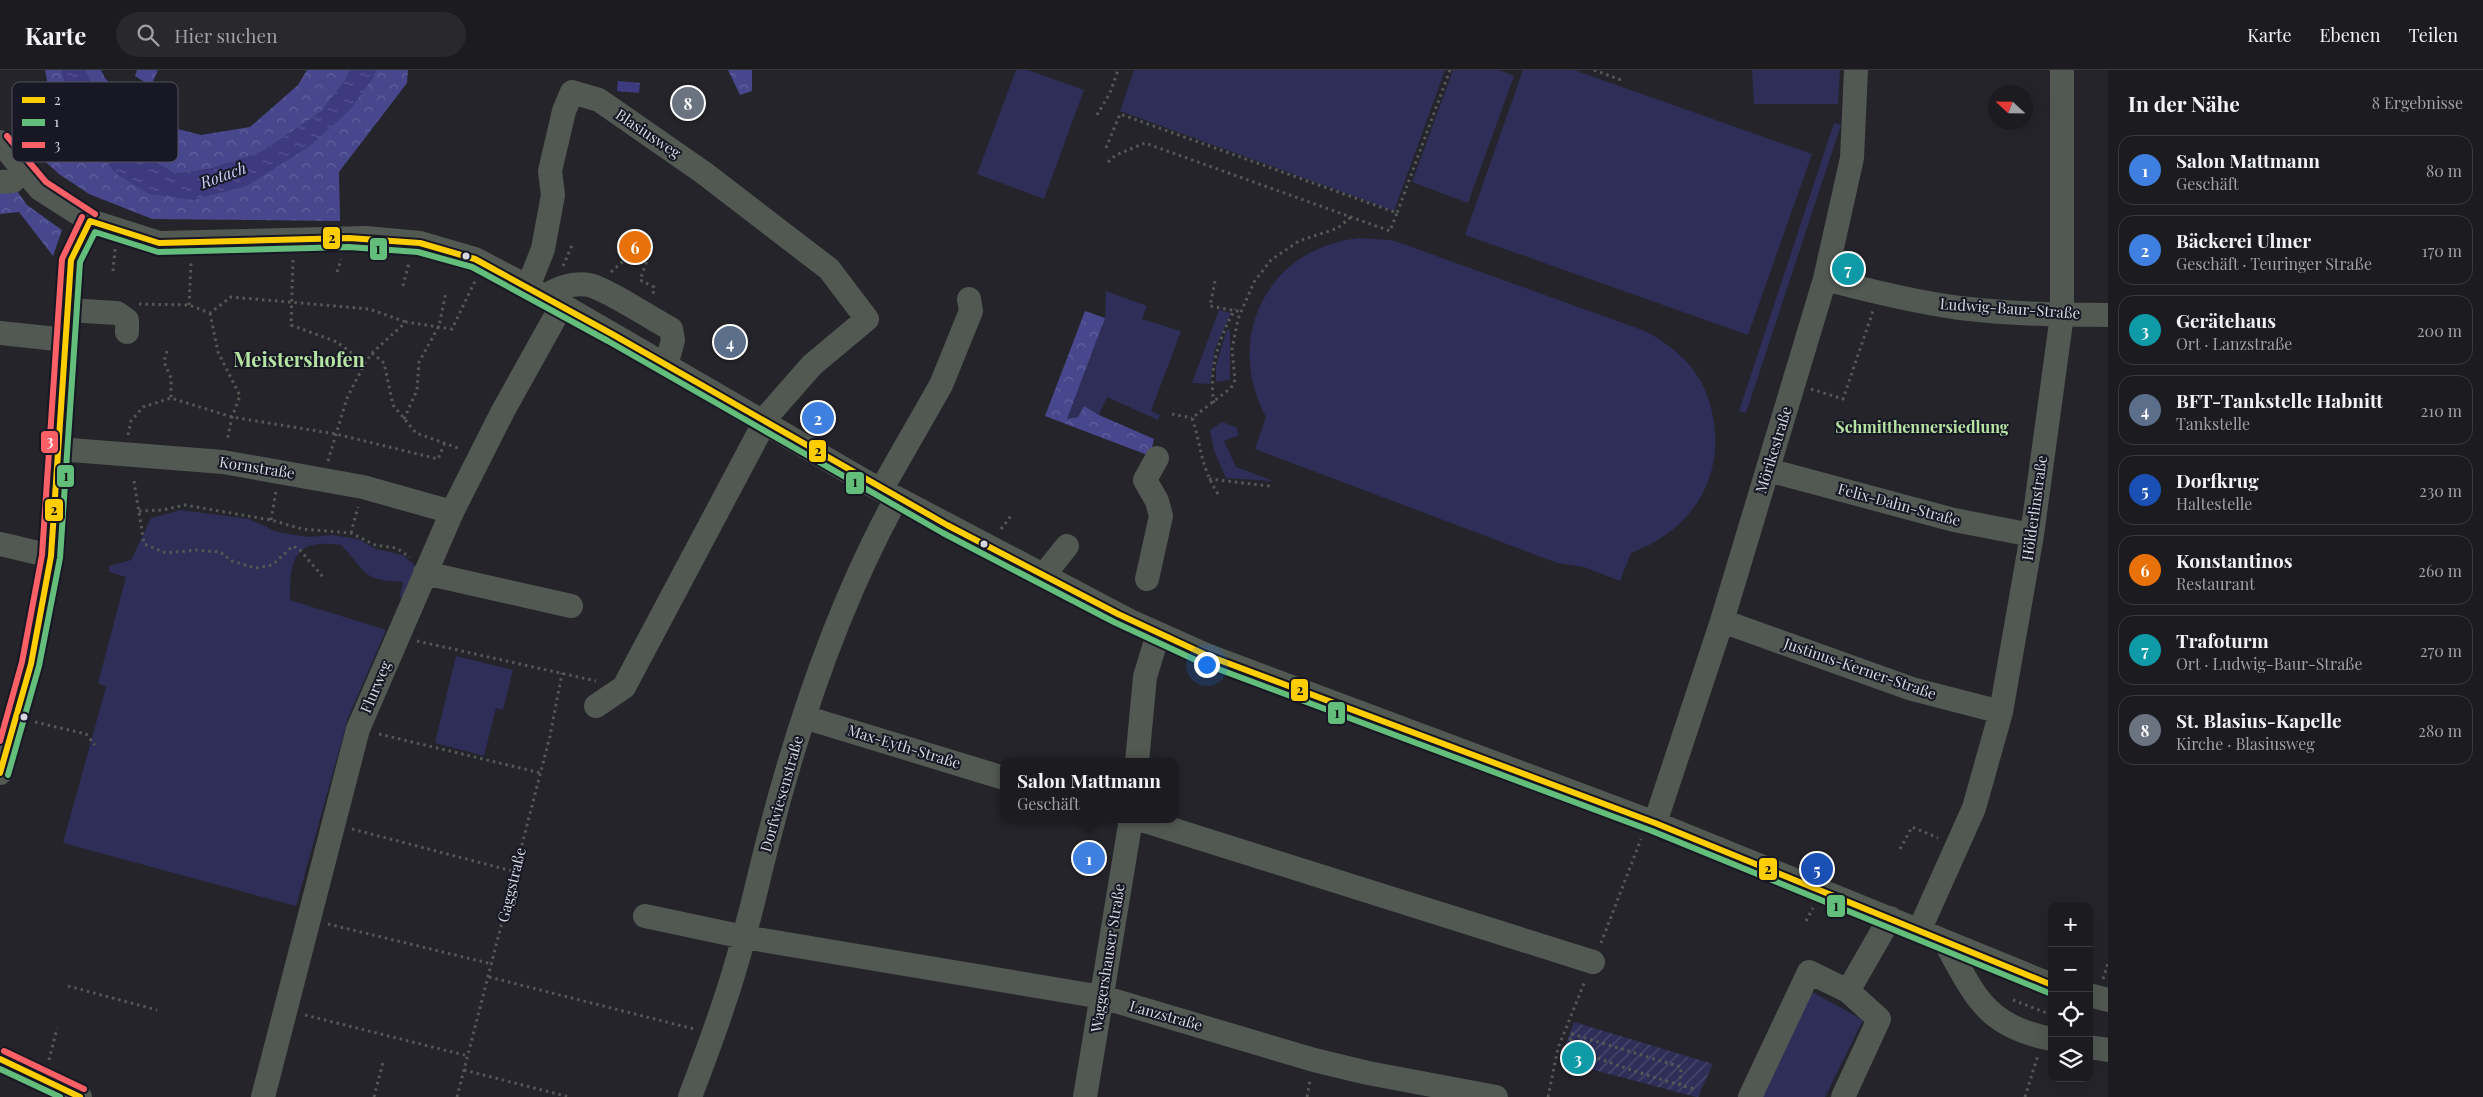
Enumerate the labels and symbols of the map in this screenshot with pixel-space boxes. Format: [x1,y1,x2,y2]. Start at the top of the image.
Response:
legend [12,82,178,162]
pin: 8 [672,84,704,122]
north arrow [1988,85,2033,130]
text: 2 [54,90,61,109]
street label: Blasiusweg [612,104,685,162]
text: 1 [54,112,59,131]
text: 3 [54,135,60,154]
water label: Rotach [196,157,249,193]
line badge: 2 [322,226,341,250]
text: 2 [328,228,336,247]
pin: 6 [619,228,651,266]
line badge: 1 [369,237,388,261]
text: 1 [375,239,381,258]
pin: 7 [1832,250,1864,288]
unlabelled marker [461,251,471,261]
street label: Ludwig-Baur-Straße [1939,293,2081,323]
pin: 4 [714,323,746,361]
district label: Meistershofen [233,345,366,372]
pin: 2 [802,399,834,437]
street label: Mörikestraße [1750,404,1796,496]
district label: Schmitthennersiedlung [1835,416,2009,437]
line badge: 3 [40,430,59,454]
text: 3 [47,431,54,450]
line badge: 2 [808,439,827,463]
text: 2 [814,441,822,460]
street label: Kornstraße [218,451,296,483]
street label: Hölderlinstraße [2017,454,2051,562]
line badge: 1 [56,464,75,488]
text: 1 [63,466,69,485]
line badge: 1 [845,471,865,495]
text: 1 [852,472,858,491]
street label: Felix-Dahn-Straße [1836,478,1963,530]
line badge: 2 [44,498,64,522]
text: 2 [50,500,58,519]
unlabelled marker [979,539,989,549]
street label: Justinus-Kerner-Straße [1780,632,1939,704]
your location [1194,652,1220,678]
street label: Flurweg [355,657,395,716]
line badge: 2 [1290,678,1309,702]
text: 2 [1296,680,1304,699]
line badge: 1 [1327,701,1346,725]
text: 1 [1334,703,1340,722]
unlabelled marker [19,712,29,722]
street label: Max-Eyth-Straße [845,719,963,773]
street label: Dorfwiesenstraße [755,733,807,854]
pin: 1 [1073,839,1105,877]
street label: Gaggstraße [492,845,530,924]
pin: 5 [1801,850,1833,888]
line badge: 2 [1758,857,1778,881]
text: 2 [1764,859,1772,878]
street label: Waggershauser Straße [1085,882,1129,1035]
line badge: 1 [1826,894,1846,918]
text: 1 [1833,896,1839,915]
street label: Lanzstraße [1128,995,1205,1035]
pin: 3 [1562,1039,1594,1077]

